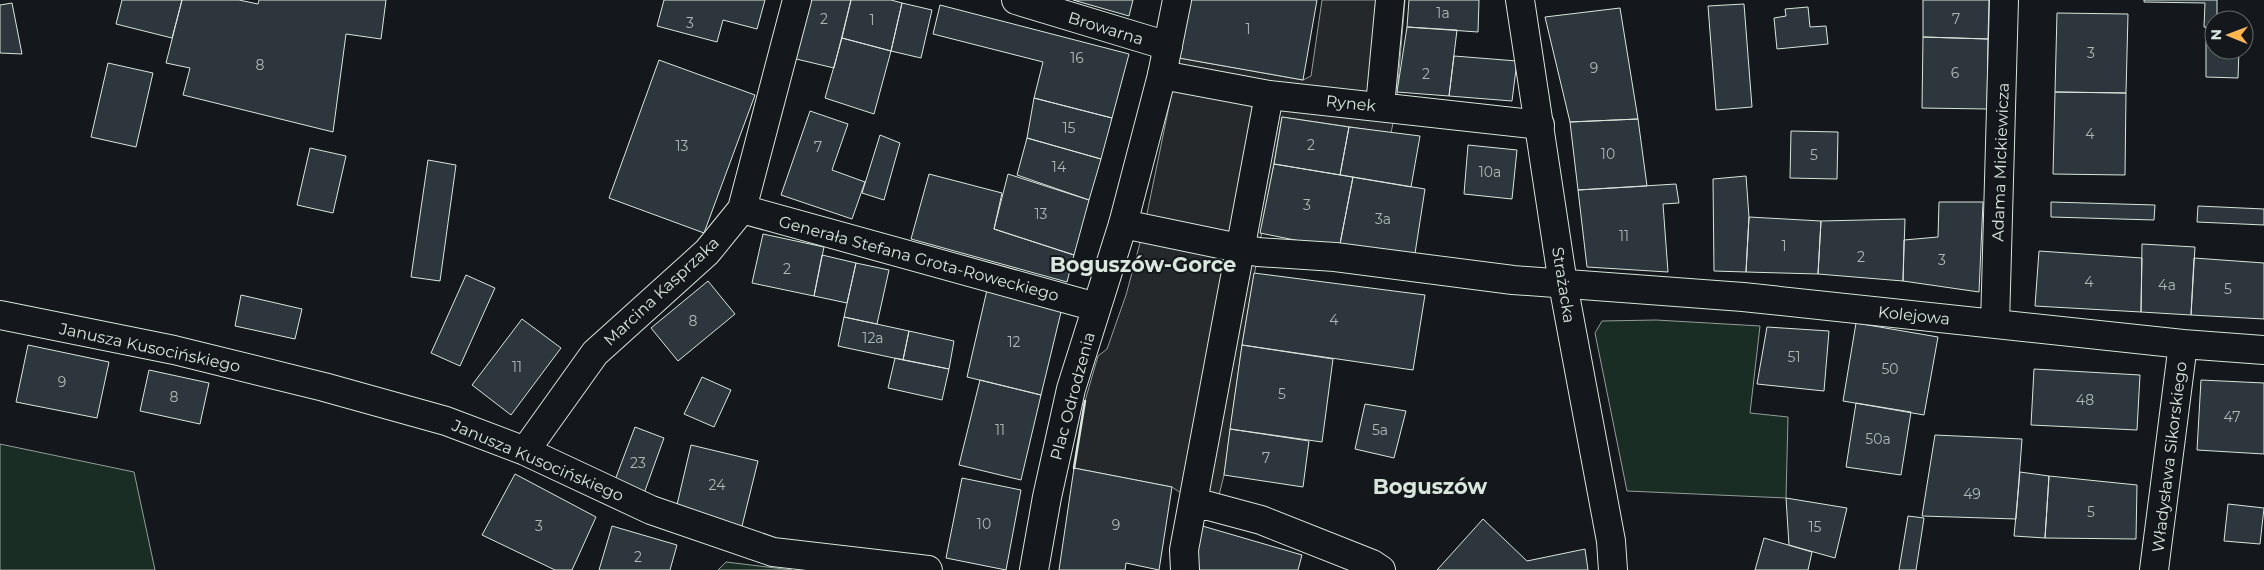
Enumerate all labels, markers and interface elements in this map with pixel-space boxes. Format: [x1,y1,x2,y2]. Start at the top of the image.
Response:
house number: 1a [1436,4,1450,22]
street label: Browarna [1066,8,1146,49]
house number: 2 [820,10,828,28]
house number: 7 [1952,10,1960,28]
north arrow [2204,10,2254,60]
house number: 1 [869,11,875,29]
house number: 3 [686,14,694,32]
house number: 1 [1245,20,1251,38]
text: N [2207,29,2225,41]
house number: 3 [2087,44,2095,62]
house number: 16 [1070,49,1084,67]
house number: 8 [256,56,265,74]
house number: 9 [1590,59,1598,77]
house number: 6 [1951,64,1960,82]
house number: 2 [1422,65,1430,83]
street label: Adama Mickiewicza [1988,82,2013,242]
street label: Rynek [1325,91,1377,116]
house number: 15 [1063,119,1076,137]
house number: 4 [2085,125,2095,143]
house number: 2 [1307,136,1315,154]
house number: 13 [676,137,689,155]
house number: 7 [814,138,822,156]
house number: 10 [1601,145,1615,163]
house number: 5 [1810,146,1818,164]
house number: 14 [1052,158,1067,176]
house number: 10a [1479,163,1501,181]
house number: 3 [1303,196,1311,214]
house number: 13 [1035,205,1048,223]
house number: 3a [1375,210,1391,228]
street label: Generała Stefana Grota-Roweckiego [777,212,1061,305]
house number: 11 [1619,227,1629,245]
street label: Marcina Kasprzaka [600,233,723,350]
house number: 1 [1781,237,1787,255]
street label: Strażacka [1548,246,1579,325]
house number: 2 [1857,248,1865,266]
house number: 3 [1938,251,1946,269]
district label: Boguszów-Gorce [1050,252,1236,277]
house number: 2 [783,260,791,278]
house number: 4 [2084,273,2094,291]
house number: 4a [2158,276,2176,294]
house number: 5 [2224,280,2232,298]
street label: Kolejowa [1877,302,1951,329]
house number: 4 [1329,311,1339,329]
house number: 8 [689,312,698,330]
street label: Janusza Kusocińskiego [57,319,242,376]
house number: 12a [862,329,884,347]
street label: Plac Odrodzenia [1046,330,1099,462]
house number: 12 [1007,333,1021,351]
house number: 51 [1788,348,1800,366]
house number: 11 [512,358,522,376]
house number: 50 [1881,360,1899,378]
street label: Władysława Sikorskiego [2148,361,2191,554]
house number: 9 [58,373,66,391]
house number: 5 [1278,385,1286,403]
house number: 8 [170,388,179,406]
house number: 48 [2076,391,2094,409]
house number: 47 [2224,408,2240,426]
street label: Janusza Kusocińskiego [448,415,627,505]
house number: 11 [995,421,1005,439]
house number: 5a [1372,421,1388,439]
house number: 50a [1865,430,1891,448]
house number: 7 [1262,449,1270,467]
house number: 23 [630,454,646,472]
district label: Boguszów [1373,474,1488,499]
house number: 24 [709,476,726,494]
house number: 49 [1963,485,1981,503]
house number: 5 [2087,503,2095,521]
house number: 10 [977,515,991,533]
house number: 9 [1112,516,1120,534]
house number: 3 [535,517,543,535]
house number: 15 [1809,518,1822,536]
house number: 2 [634,548,642,566]

